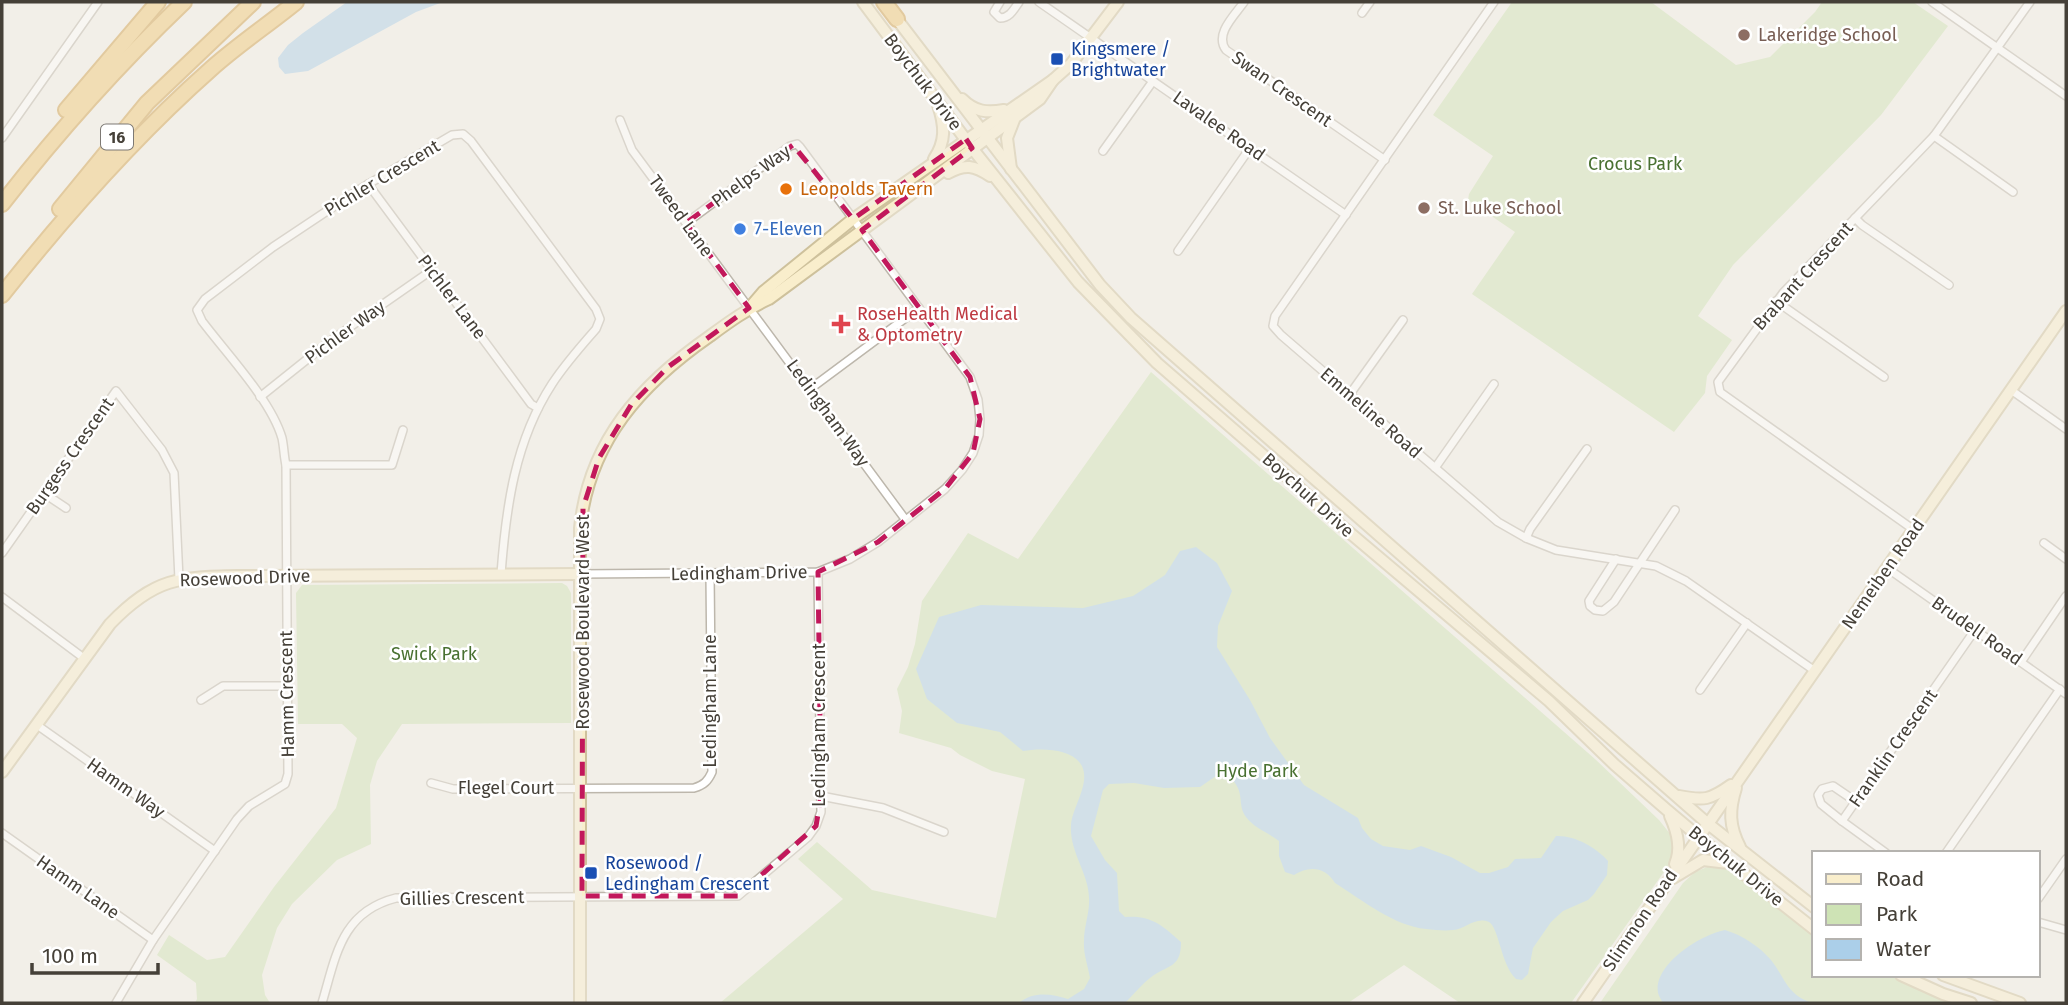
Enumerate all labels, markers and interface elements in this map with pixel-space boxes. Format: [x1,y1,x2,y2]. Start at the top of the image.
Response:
place label: Lakeridge School [1758,24,1897,46]
marker: Lakeridge School [1736,27,1752,43]
street label: Boychuk Drive [879,29,967,135]
place label: Kingsmere / Brightwater [1071,38,1170,81]
street label: Swan Crescent [1228,46,1337,132]
marker: Kingsmere / Brightwater [1049,51,1065,67]
street label: Lavalee Road [1169,86,1269,166]
road number: 16 [101,125,133,150]
street label: Pichler Crescent [320,135,444,221]
street label: Phelps Way [707,140,795,212]
park label: Crocus Park [1588,153,1683,175]
street label: Tweed Lane [644,171,718,261]
place label: Leopolds Tavern [800,178,933,200]
marker: Leopolds Tavern [778,181,794,197]
place label: St. Luke School [1438,197,1562,219]
marker: St. Luke School [1416,200,1432,216]
street label: Brabant Crescent [1748,217,1858,335]
place label: 7-Eleven [754,218,823,240]
marker: 7-Eleven [732,221,748,237]
street label: Pichler Lane [413,250,491,344]
street label: Pichler Way [300,295,390,369]
place label: RoseHealth Medical & Optometry [857,303,1018,346]
marker: RoseHealth Medical & Optometry [831,314,851,334]
street label: Ledingham Way [782,355,874,471]
street label: Emmeline Road [1316,363,1426,463]
street label: Burgess Crescent [21,393,119,519]
street label: Boychuk Drive [1258,448,1358,542]
street label: Rosewood Boulevard West [572,514,594,730]
street label: Nemeiben Road [1837,515,1929,633]
street label: Ledingham Drive [670,561,808,585]
street label: Rosewood Drive [179,565,311,591]
street label: Brudell Road [1927,592,2027,670]
street label: Hamm Crescent [275,630,299,758]
street label: Ledingham Lane [699,634,721,768]
street label: Ledingham Crescent [808,642,830,807]
park label: Swick Park [391,643,478,665]
street label: Franklin Crescent [1844,684,1942,811]
street label: Hamm Way [83,753,169,823]
park label: Hyde Park [1216,760,1299,782]
street label: Flegel Court [458,777,555,799]
street label: Boychuk Drive [1684,821,1788,911]
street label: Hamm Lane [32,850,124,924]
legend [1812,851,2040,977]
place label: Rosewood / Ledingham Crescent [605,852,770,895]
marker: Rosewood / Ledingham Crescent [583,865,599,881]
street label: Slimmon Road [1598,865,1682,975]
text: Road [1876,866,1924,892]
street label: Gillies Crescent [400,886,525,910]
text: Park [1876,901,1918,927]
scale bar [32,932,158,976]
text: Water [1876,936,1931,962]
text: 100 m [42,943,98,969]

